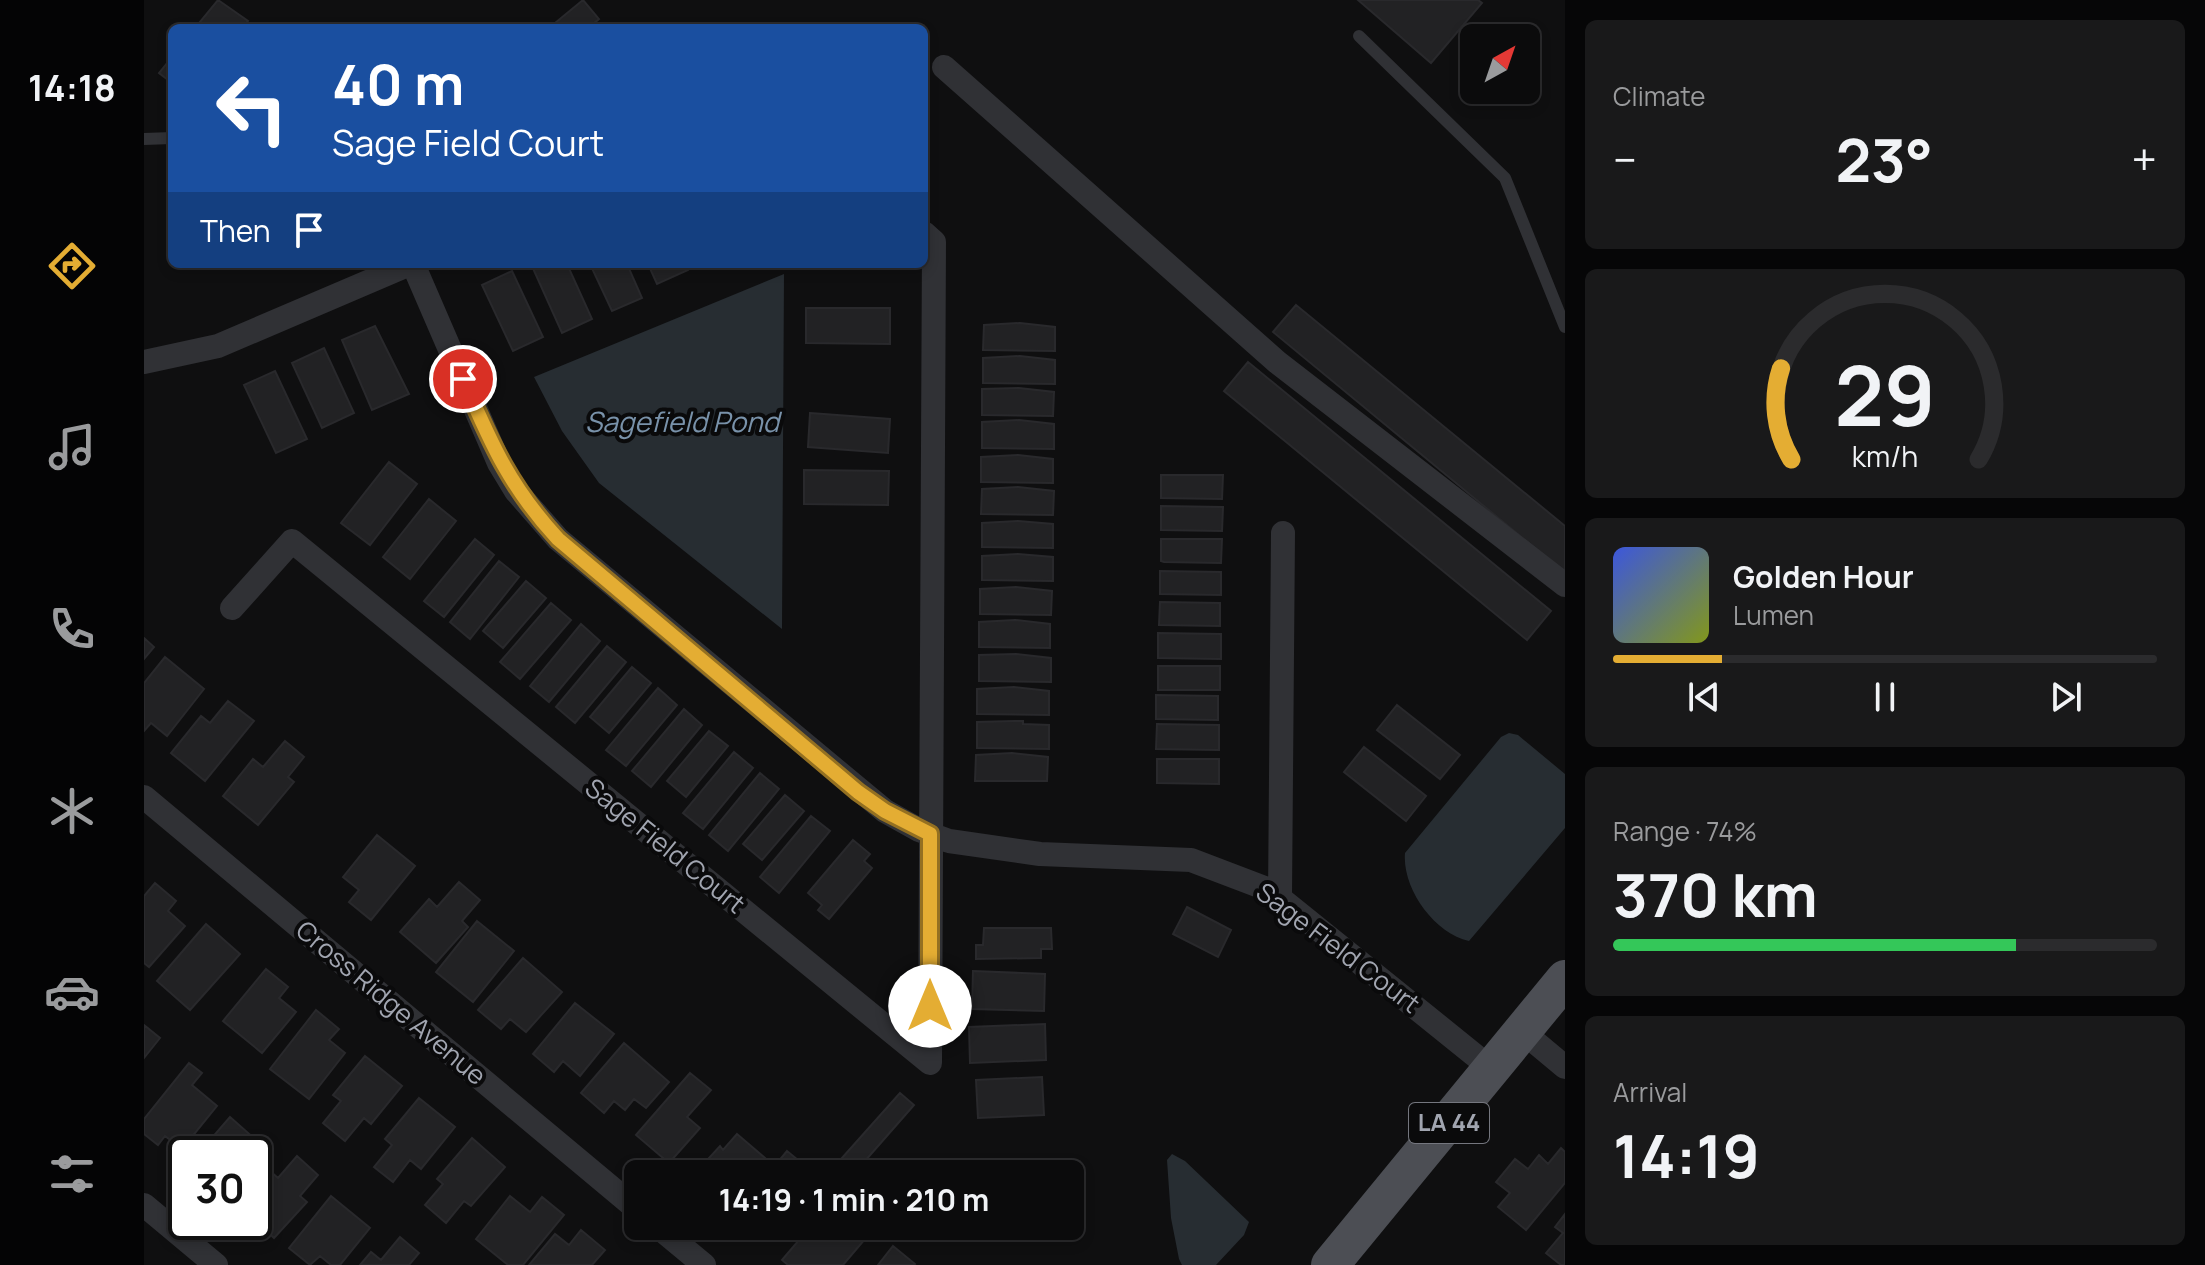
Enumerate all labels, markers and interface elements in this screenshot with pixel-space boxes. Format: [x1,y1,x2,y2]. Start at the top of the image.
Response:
north arrow [1460,24,1540,104]
map controls [1460,24,1540,104]
text: 40 m [332,45,464,122]
icon: left [200,56,304,160]
text: 14:18 [28,63,116,112]
text: Climate [1613,78,1705,114]
text: Sage Field Court [332,118,604,167]
text: 23° [1835,118,1933,200]
text: − [1613,129,1637,189]
text: + [2132,129,2157,189]
icon: arrive [287,208,331,252]
text: Then [200,210,271,251]
icon: directions [44,238,100,294]
text: 29 [1834,336,1936,450]
pin [429,345,497,413]
icon: arrive [441,357,485,401]
water label: Sagefield Pond [585,402,783,440]
icon: music [44,419,100,475]
text: km/h [1852,437,1918,476]
text: Golden Hour [1733,556,1914,597]
text: Lumen [1733,597,1814,633]
icon: phone [44,601,100,657]
icon: previous [1682,675,1726,719]
icon: pause [1863,675,1907,719]
icon: next [2044,675,2088,719]
street label: Sage Field Court [578,769,753,921]
icon: climate [44,783,100,839]
text: Range · 74% [1613,813,1757,849]
text: 370 km [1613,853,1818,935]
street label: Sage Field Court [1249,874,1428,1021]
street label: Cross Ridge Avenue [289,912,494,1093]
icon: car [44,964,100,1020]
position arrow [888,964,972,1048]
text: Arrival [1613,1074,1687,1110]
road number: LA 44 [1409,1103,1489,1143]
text: 14:19 [1613,1114,1760,1196]
speed limit sign: 30 [168,1136,272,1240]
icon: filters [44,1146,100,1202]
text: 14:19 · 1 min · 210 m [719,1179,989,1220]

